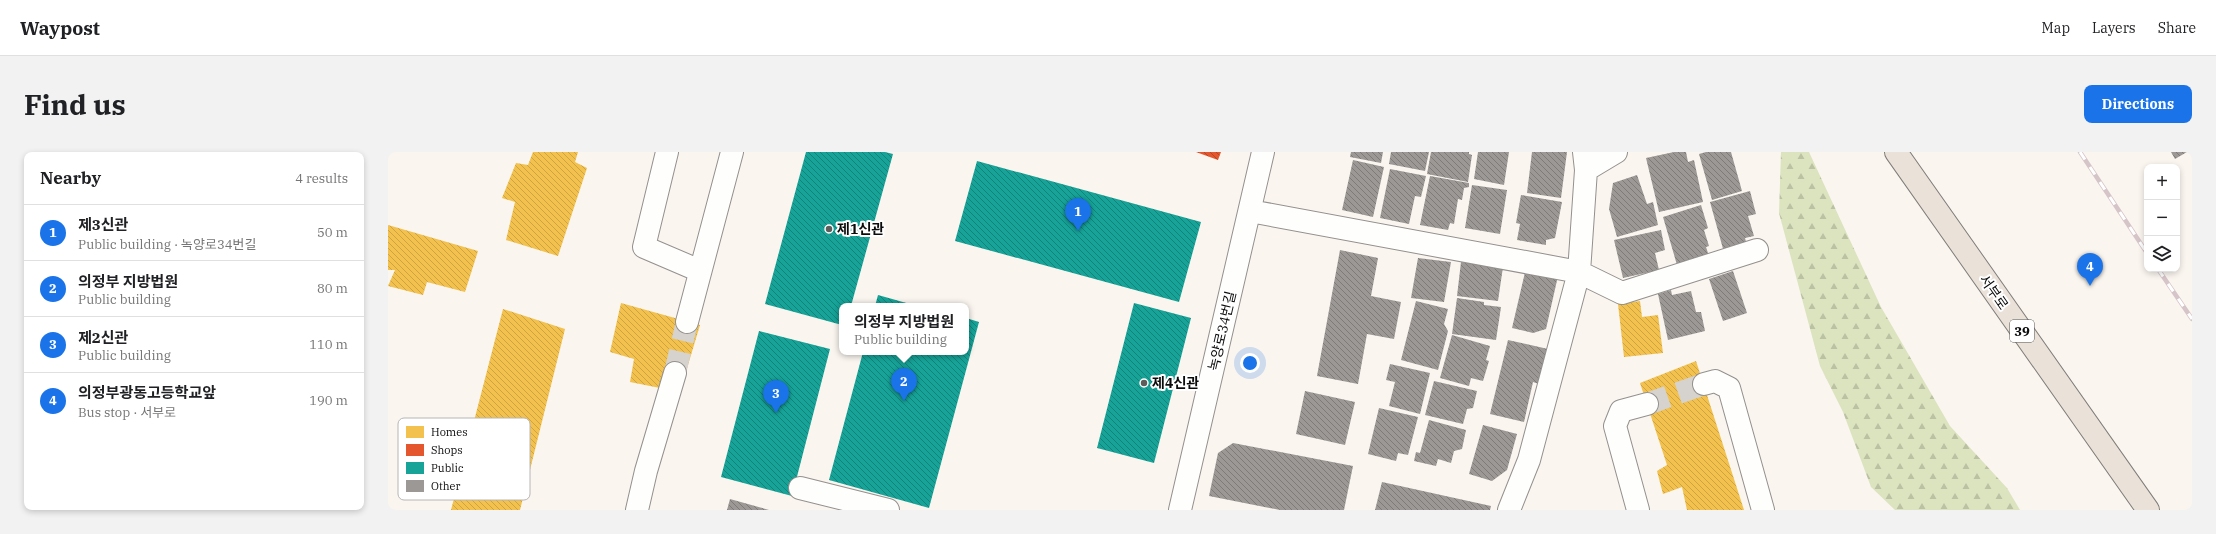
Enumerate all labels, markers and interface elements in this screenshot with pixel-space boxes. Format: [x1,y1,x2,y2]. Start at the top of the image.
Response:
text: Waypost [20,16,100,40]
text: Map [2042,19,2070,37]
text: Layers [2092,19,2136,37]
text: Share [2158,19,2196,37]
button: Directions [2084,85,2192,123]
text: Find us [24,86,126,123]
map controls [2144,164,2180,272]
button: + [2144,164,2180,200]
text: Nearby [40,167,101,189]
text: 4 results [295,170,348,187]
pin: 1 [1065,198,1091,231]
button: − [2144,200,2180,236]
text: 제3신관 [78,215,128,234]
place label: 제1신관 [837,220,884,238]
text: 1 [49,224,57,241]
text: 50 m [317,224,348,241]
marker: 제1신관 [824,224,834,234]
text: Public building · 녹양로34번길 [78,236,257,253]
button: layers [2144,236,2180,272]
pin: 4 [2077,253,2103,286]
street label: 서부로 [1976,271,2013,313]
text: 의정부 지방법원 [78,272,178,291]
text: 2 [49,280,57,297]
text: 80 m [317,280,348,297]
street label: 녹양로34번길 [1204,289,1240,373]
text: Public building [78,291,171,308]
popup [839,303,969,355]
text: 의정부 지방법원 [854,312,954,331]
road number: 39 [2010,320,2034,342]
text: 제2신관 [78,328,128,347]
text: Public building [854,331,947,348]
text: 3 [49,336,57,353]
text: 110 m [309,336,348,353]
text: Public building [78,347,171,364]
your location [1240,353,1260,373]
pin: 2 [891,368,917,401]
place label: 제4신관 [1152,374,1199,392]
marker: 제4신관 [1139,378,1149,388]
pin: 3 [763,380,789,413]
text: 의정부광동고등학교앞 [78,383,216,402]
text: 4 [49,392,57,409]
text: 190 m [309,392,348,409]
text: Bus stop · 서부로 [78,404,176,421]
legend [398,418,530,500]
text: Homes [431,425,468,439]
text: Shops [431,443,463,457]
text: Public [431,461,464,475]
text: Other [431,479,461,493]

